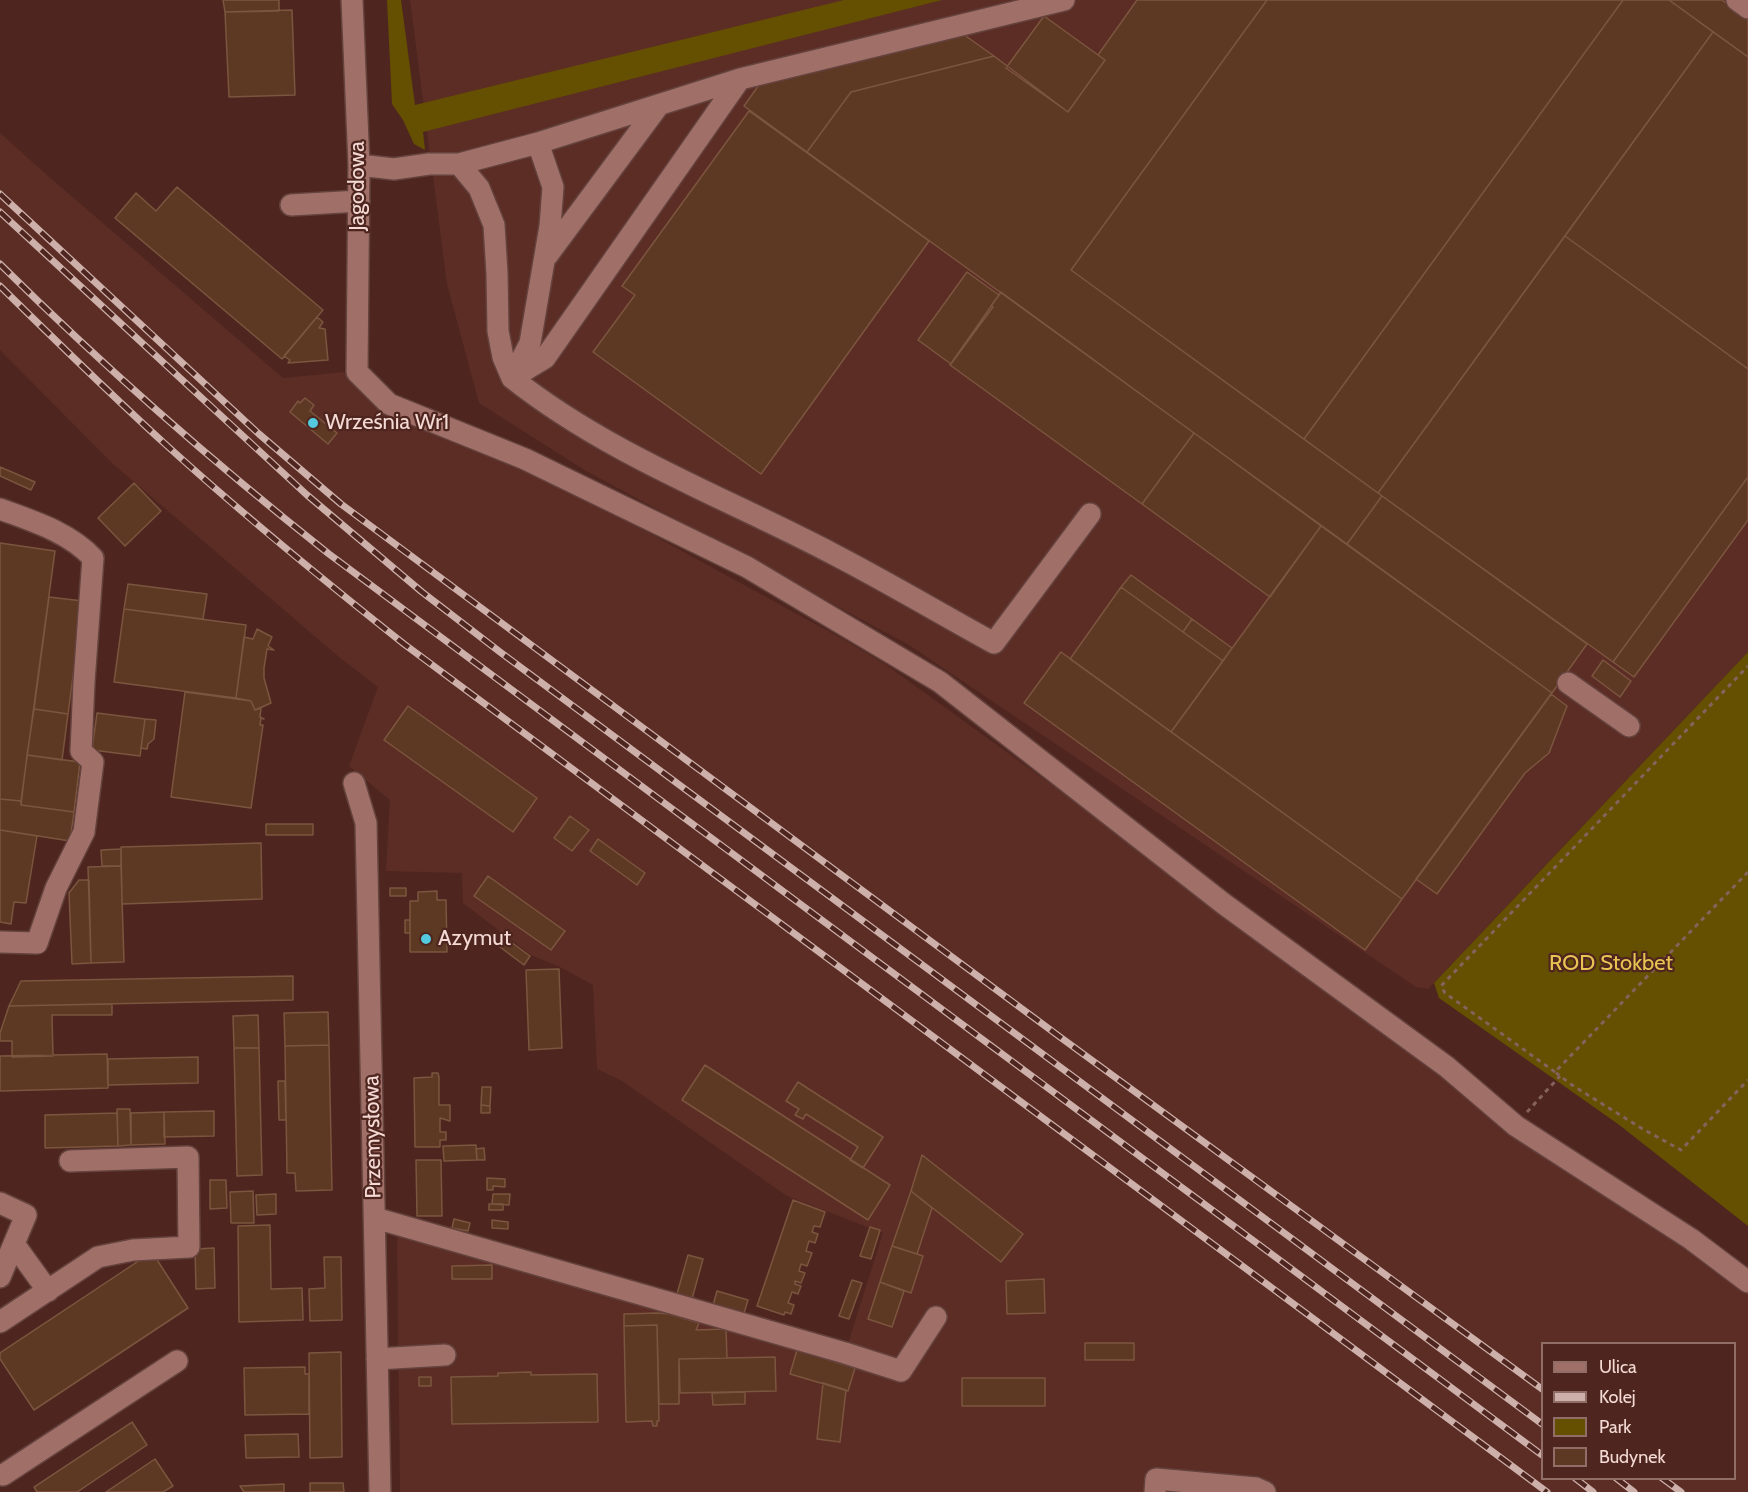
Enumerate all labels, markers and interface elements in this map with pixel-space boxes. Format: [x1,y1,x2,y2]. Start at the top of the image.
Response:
street label: Jagodowa [345,141,371,231]
place label: Września Wr1 [325,410,449,436]
marker: Września Wr1 [306,416,320,430]
place label: Azymut [438,926,511,952]
marker: Azymut [419,932,433,946]
park label: ROD Stokbet [1549,951,1673,977]
street label: Przemysłowa [359,1075,387,1199]
legend [1541,1342,1736,1480]
text: Ulica [1599,1356,1637,1378]
text: Kolej [1599,1386,1636,1408]
text: Park [1599,1416,1631,1438]
text: Budynek [1599,1446,1666,1468]

